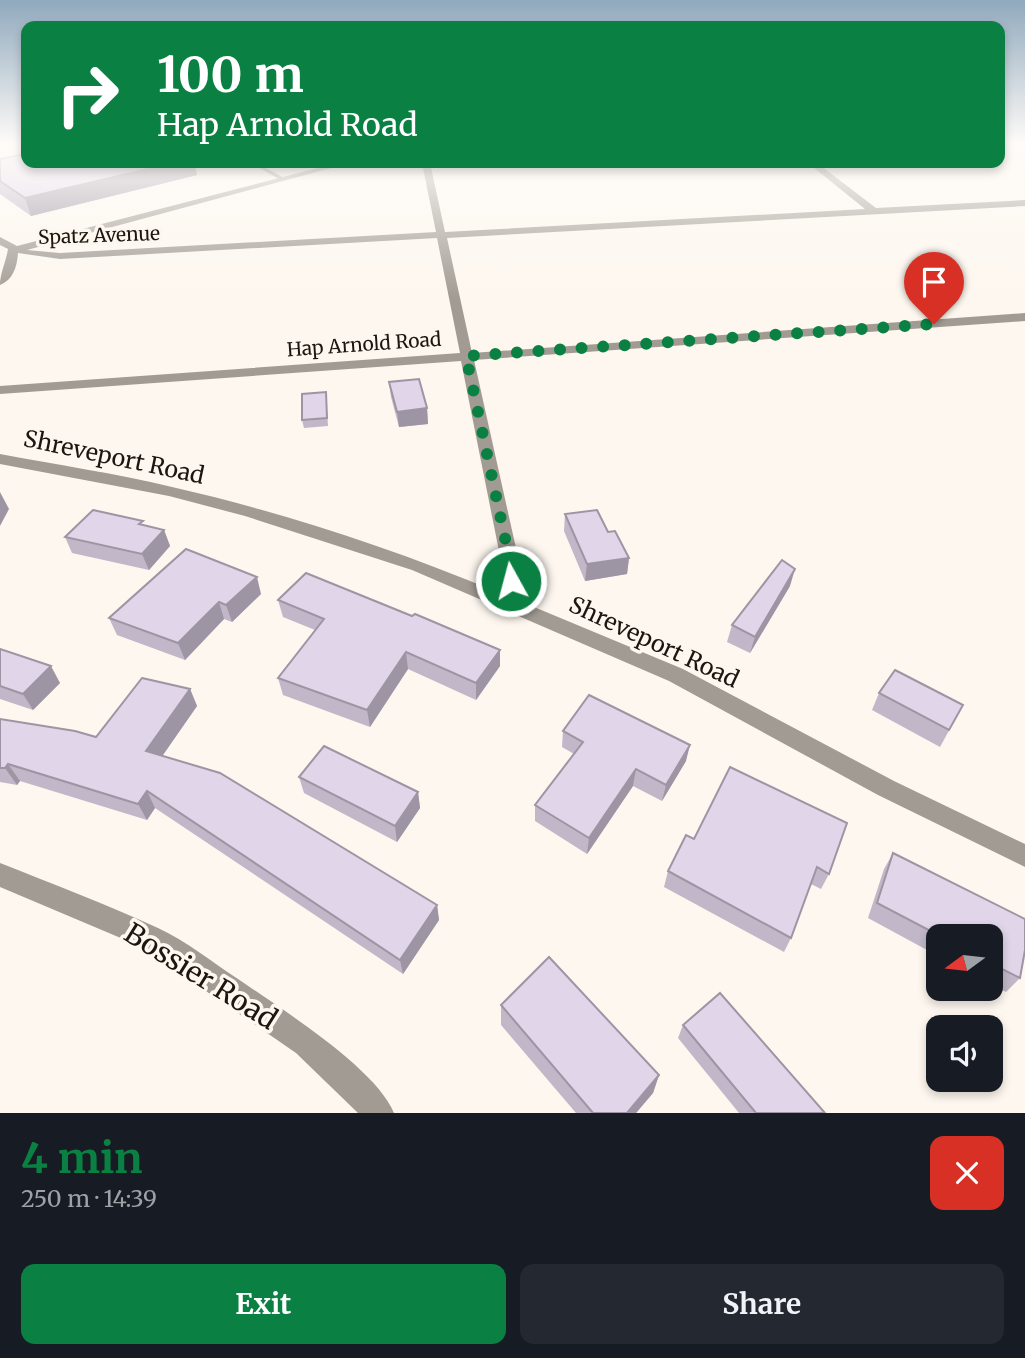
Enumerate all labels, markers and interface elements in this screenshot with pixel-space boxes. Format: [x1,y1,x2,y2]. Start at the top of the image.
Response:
text: 100 m [157,44,304,105]
icon: right [42,49,133,140]
text: Hap Arnold Road [157,105,418,145]
street label: Spatz Avenue [38,221,160,249]
pin [904,252,964,324]
icon: arrive [915,263,953,301]
street label: Hap Arnold Road [286,327,442,361]
street label: Shreveport Road [21,423,207,490]
position arrow [474,544,548,618]
street label: Shreveport Road [565,590,744,694]
street label: Bossier Road [118,915,284,1037]
north arrow [926,924,1003,1001]
map controls [926,924,1003,1092]
button: sound [926,1015,1003,1092]
text: 4 min [21,1132,143,1184]
button: close [930,1136,1004,1210]
text: 250 m · 14:39 [21,1184,157,1213]
button: Exit [21,1264,506,1344]
button: Share [520,1264,1004,1344]

